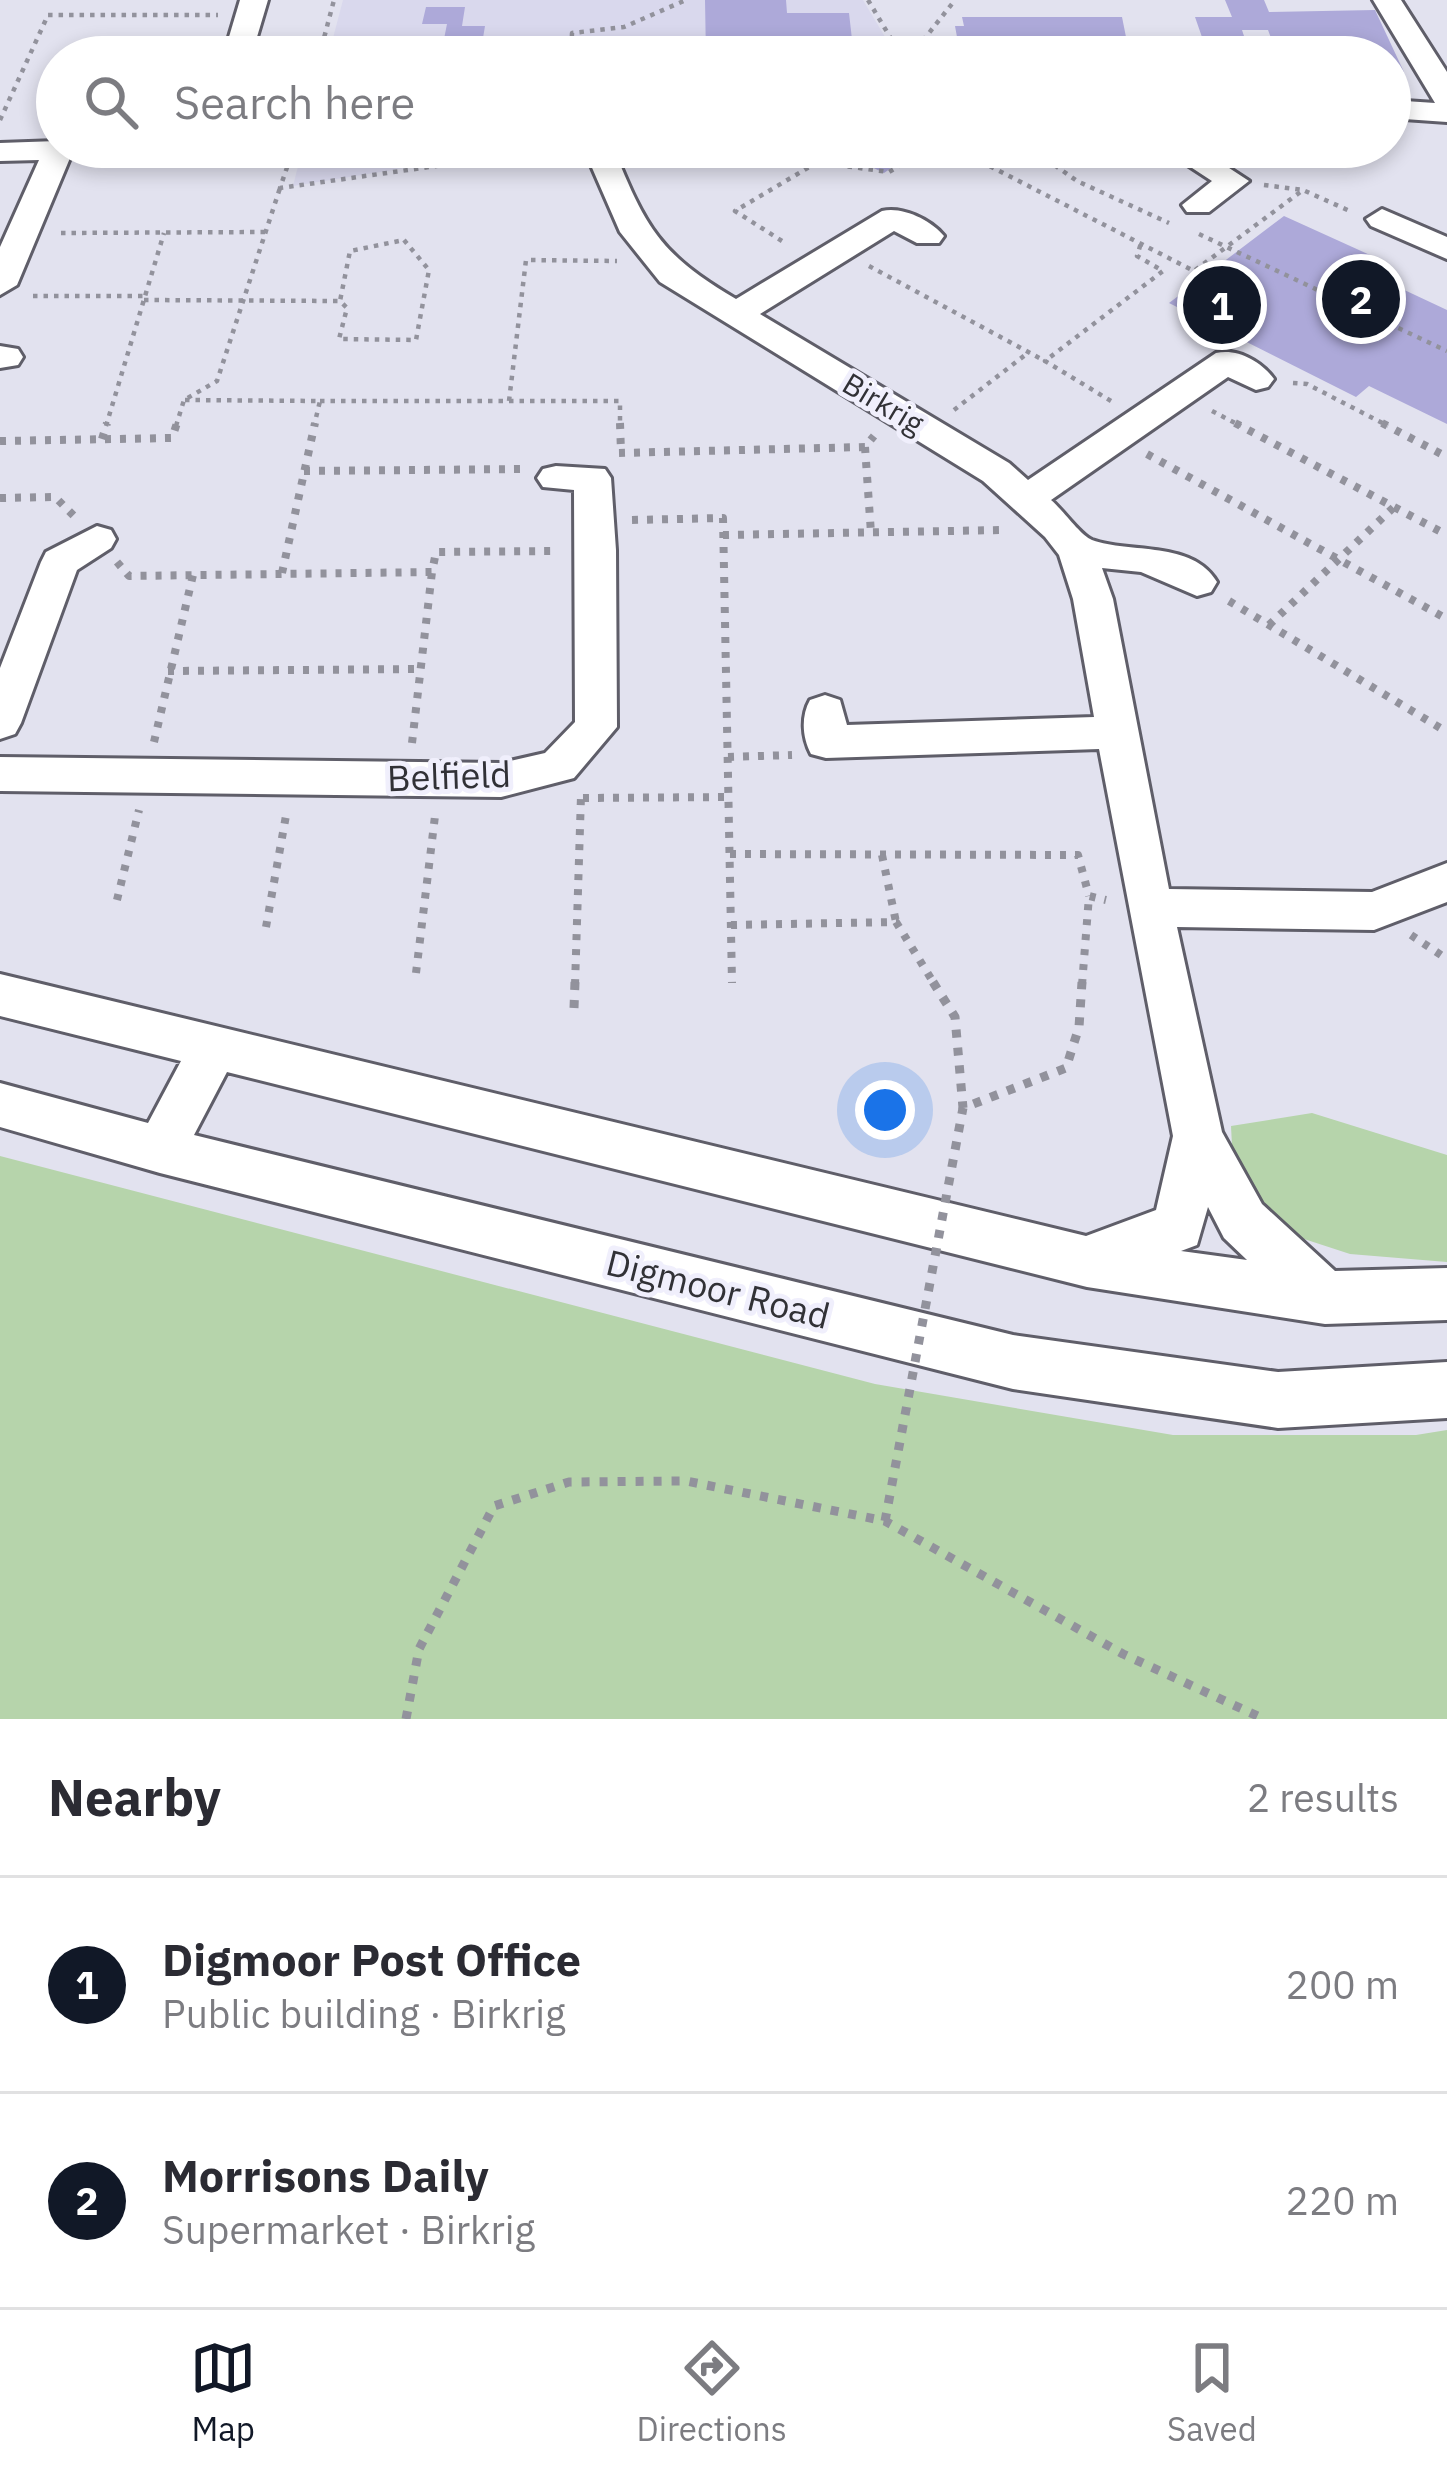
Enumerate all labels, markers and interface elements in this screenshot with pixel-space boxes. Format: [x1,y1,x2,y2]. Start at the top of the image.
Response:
search box [36,36,1411,168]
icon: search [78,69,144,135]
text: Search here [174,73,415,131]
pin: 2 [1322,254,1400,344]
pin: 1 [1183,260,1261,350]
street label: Birkrig [836,363,932,442]
street label: Belfield [386,750,512,801]
your location [855,1080,915,1140]
street label: Digmoor Road [602,1238,835,1339]
text: Nearby [48,1764,221,1830]
text: 2 results [1247,1772,1399,1823]
text: Digmoor Post Office [162,1930,581,1988]
text: 1 [75,1959,99,2010]
text: 200 m [1286,1959,1399,2010]
text: Public building · Birkrig [162,1988,566,2039]
text: Morrisons Daily [162,2146,489,2204]
text: 2 [75,2175,99,2226]
text: 220 m [1286,2175,1399,2226]
text: Supermarket · Birkrig [162,2204,535,2255]
tab: Map [190,2335,256,2450]
tab: Directions [637,2335,787,2450]
tab: Saved [1167,2335,1257,2450]

